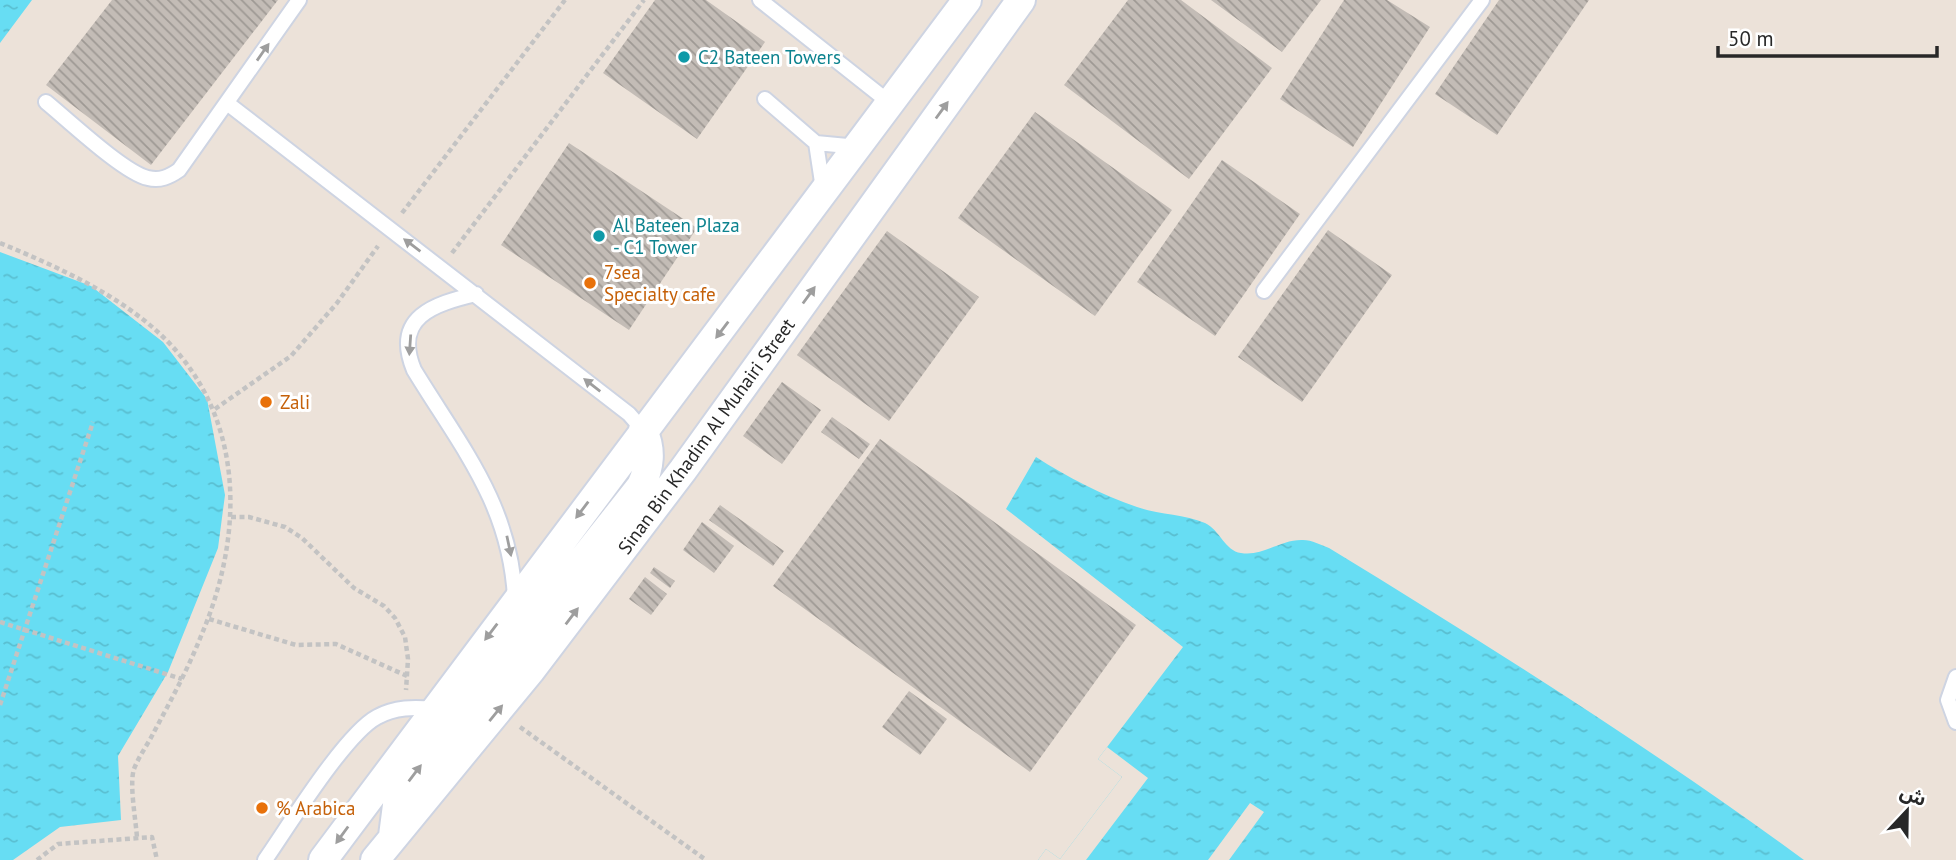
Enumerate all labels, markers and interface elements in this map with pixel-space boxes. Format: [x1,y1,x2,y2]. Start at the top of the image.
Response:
scale bar [1718,14,1937,58]
text: 50 m [1728,25,1774,52]
one-way arrow [256,43,270,61]
place label: C2 Bateen Towers [698,45,841,69]
marker: C2 Bateen Towers [676,49,692,65]
one-way arrow [935,101,949,119]
place label: Al Bateen Plaza - C1 Tower [613,213,740,259]
marker: Al Bateen Plaza - C1 Tower [591,228,607,244]
one-way arrow [404,238,422,253]
place label: 7sea Specialty cafe [604,260,716,306]
marker: 7sea Specialty cafe [582,275,598,291]
one-way arrow [802,286,816,304]
street label: Sinan Bin Khadim Al Muhairi Street [612,313,800,559]
one-way arrow [715,321,729,339]
one-way arrow [404,334,415,356]
one-way arrow [583,378,601,393]
place label: Zali [280,390,310,414]
marker: Zali [258,394,274,410]
one-way arrow [576,501,590,519]
one-way arrow [503,535,514,557]
one-way arrow [565,607,579,625]
one-way arrow [485,623,499,641]
one-way arrow [488,704,503,721]
one-way arrow [407,765,422,783]
north arrow [1872,776,1942,846]
text: ش [1897,779,1930,811]
place label: % Arabica [276,796,356,820]
marker: % Arabica [254,800,270,816]
one-way arrow [335,826,349,844]

